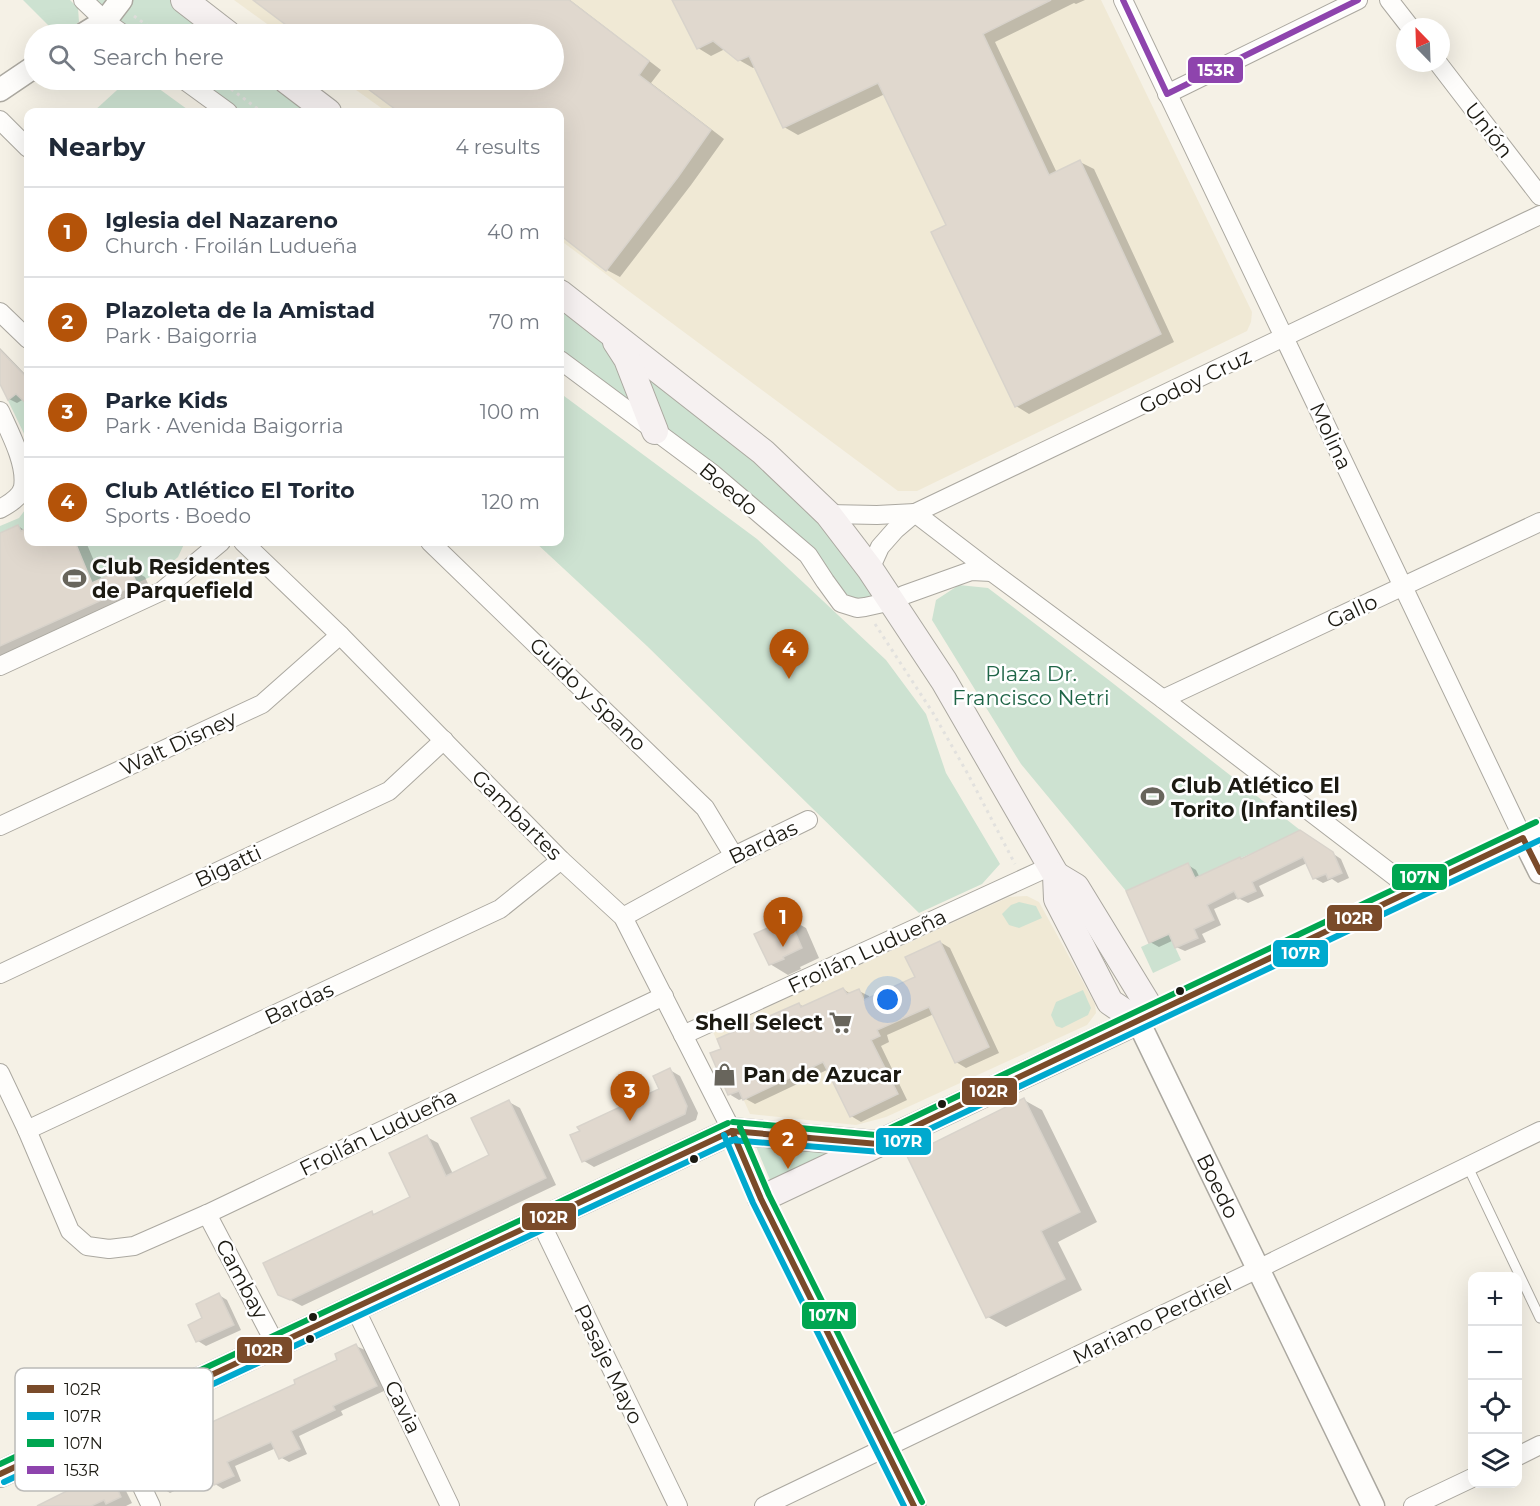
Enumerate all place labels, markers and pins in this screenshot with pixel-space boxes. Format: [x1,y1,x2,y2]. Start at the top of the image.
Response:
place label: Club Residentes de Parquefield [92,554,270,603]
sports icon: Club Residentes de Parquefield [61,565,87,591]
pin: 4 [770,630,808,679]
place label: Club Atlético El Torito (Infantiles) [1171,773,1358,822]
sports icon: Club Atlético El Torito (Infantiles) [1140,784,1166,810]
pin: 1 [764,898,802,947]
unlabelled marker [1174,985,1186,997]
supermarket icon: Shell Select [828,1009,854,1035]
place label: Shell Select [695,1010,823,1035]
shop icon: Pan de Azucar [712,1061,738,1087]
place label: Pan de Azucar [743,1062,902,1087]
pin: 3 [610,1072,650,1121]
unlabelled marker [936,1098,948,1110]
pin: 2 [768,1120,808,1169]
unlabelled marker [688,1153,700,1165]
unlabelled marker [307,1311,319,1323]
unlabelled marker [304,1333,316,1345]

